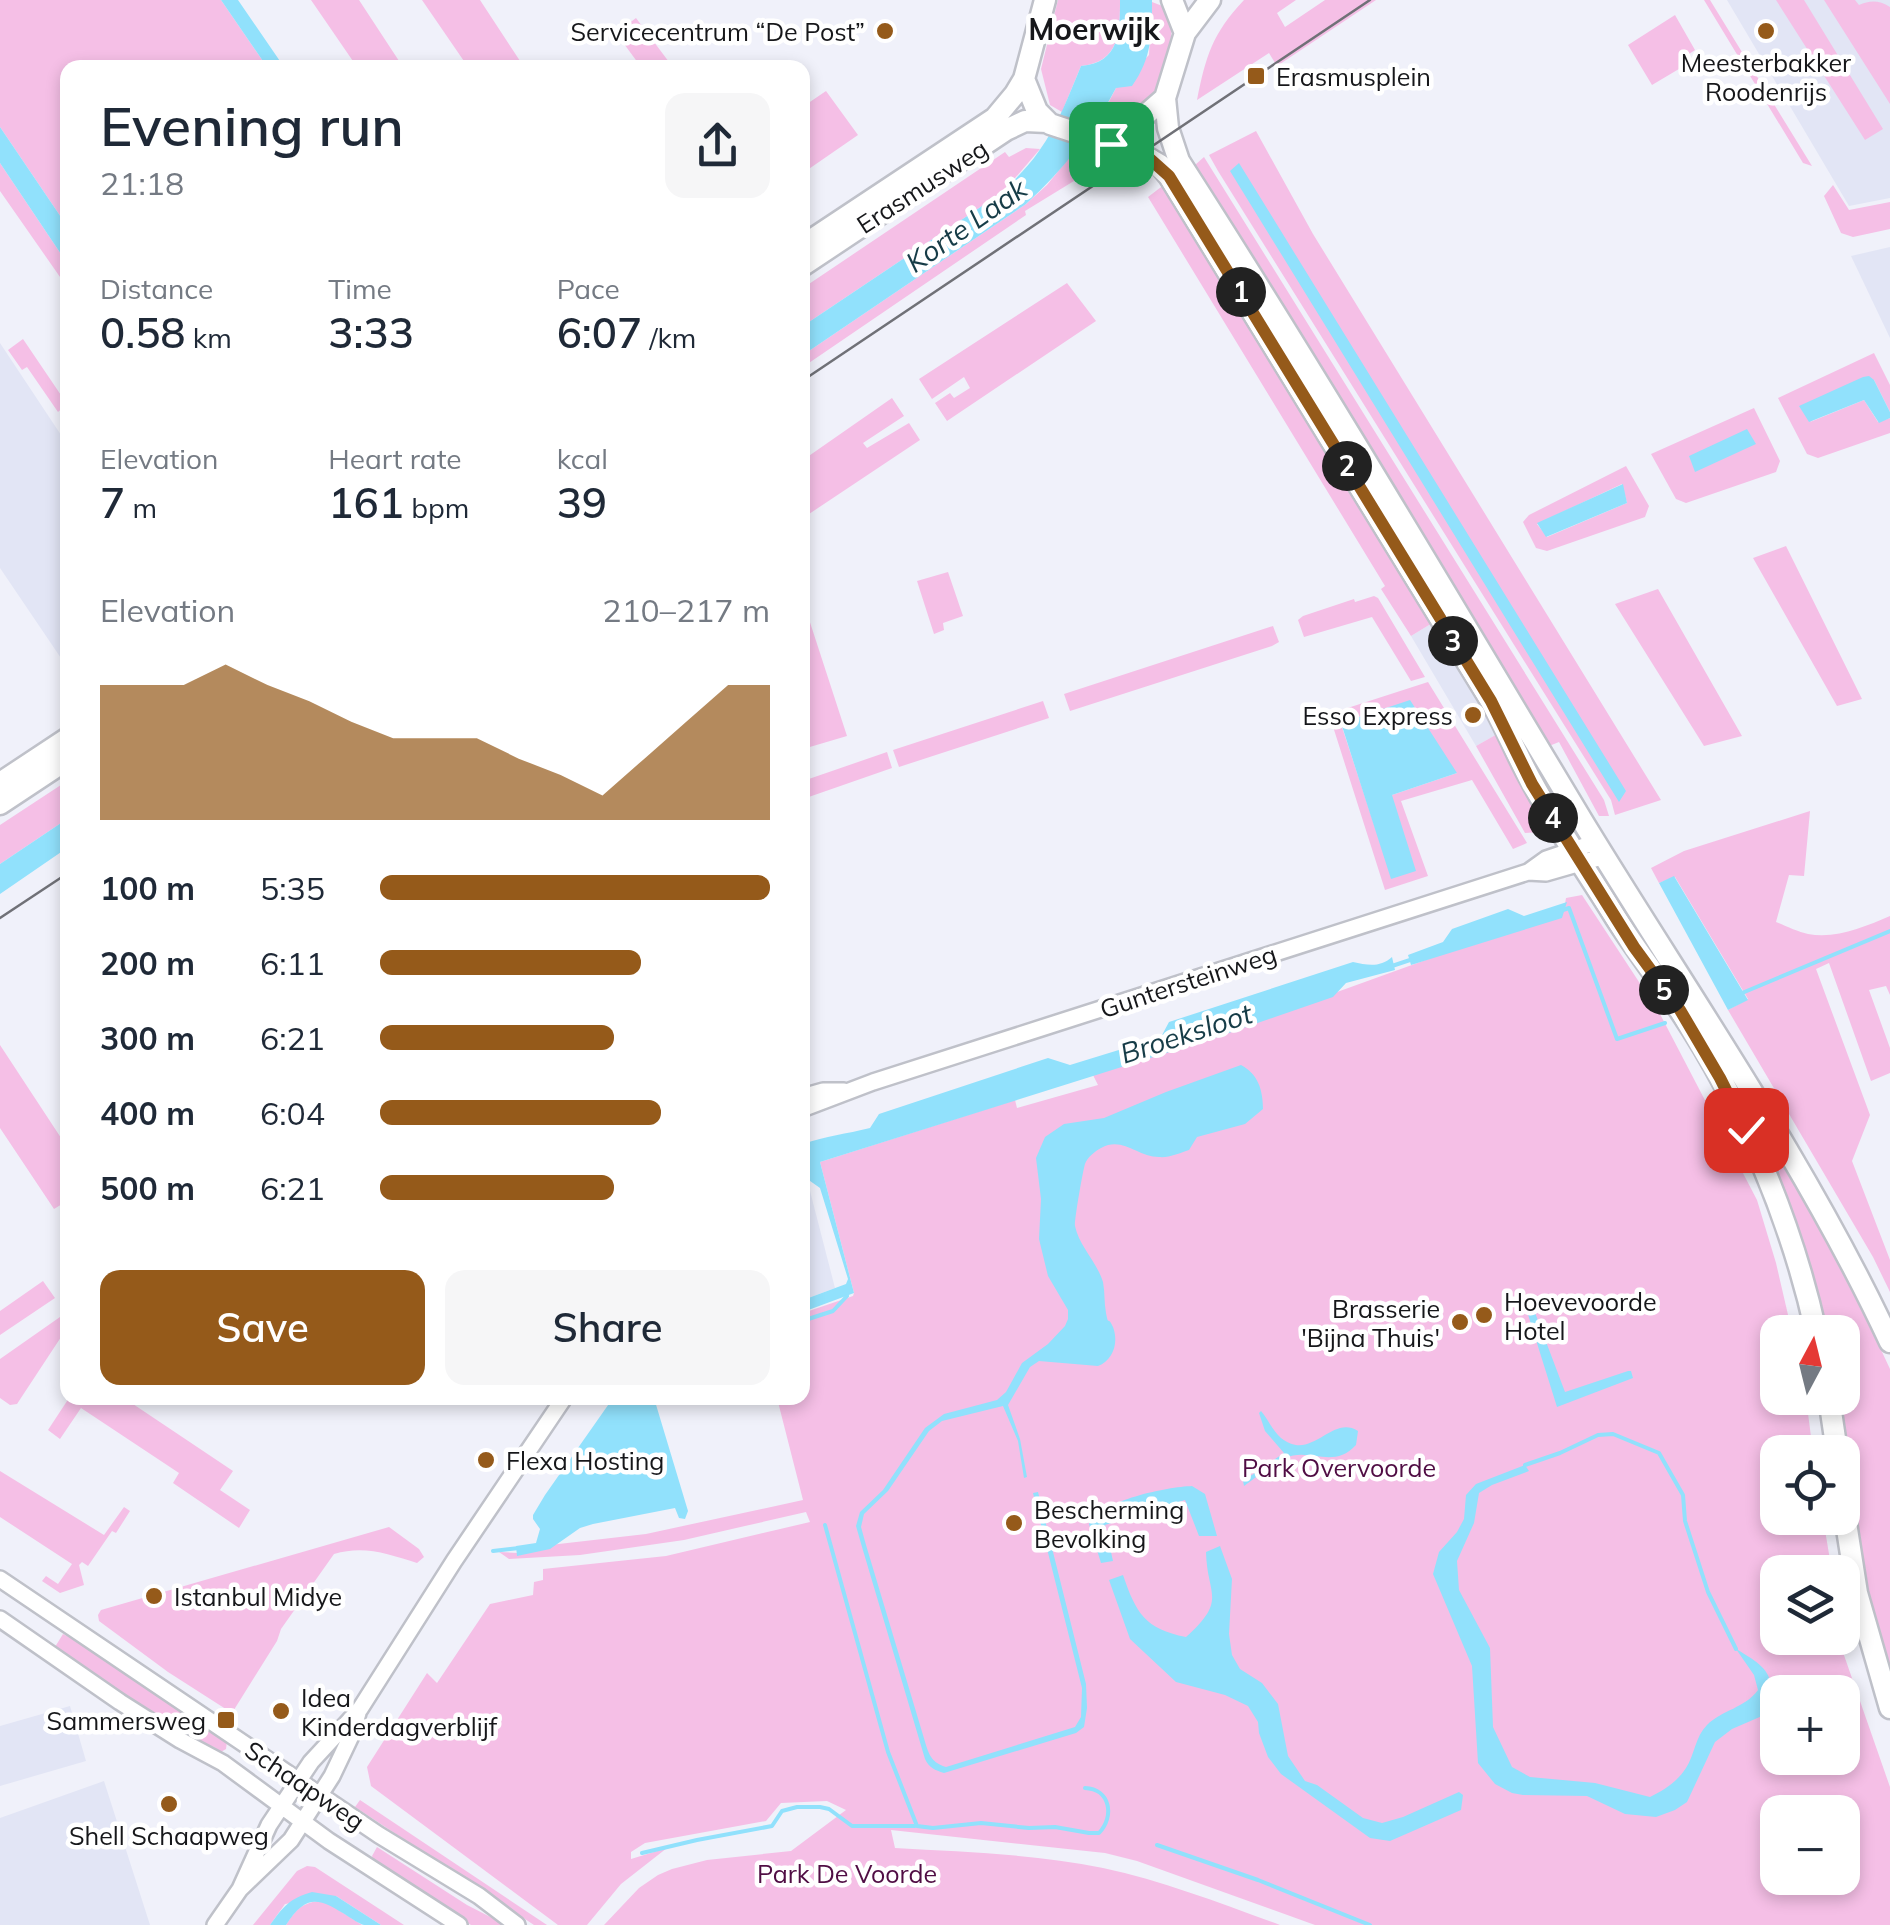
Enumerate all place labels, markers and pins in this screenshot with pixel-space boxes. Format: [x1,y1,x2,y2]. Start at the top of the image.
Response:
place label: Servicecentrum “De Post” [570,16,865,47]
marker: Servicecentrum “De Post” [874,20,896,42]
marker: Meesterbakker Roodenrijs [1755,20,1777,42]
place label: Meesterbakker Roodenrijs [1681,47,1851,107]
place label: Erasmusplein [1276,61,1431,92]
marker: Erasmusplein [1245,65,1267,87]
pin [1069,102,1154,187]
pin: 1 [1216,267,1266,317]
pin: 2 [1322,441,1372,491]
pin: 3 [1428,616,1478,666]
place label: Esso Express [1303,700,1453,731]
marker: Esso Express [1462,704,1484,726]
pin: 4 [1528,793,1578,843]
pin: 5 [1639,965,1689,1015]
pin [1704,1088,1789,1173]
place label: Hoevevoorde Hotel [1504,1286,1657,1346]
place label: Brasserie 'Bijna Thuis' [1301,1293,1440,1353]
marker: Hoevevoorde Hotel [1473,1304,1495,1326]
marker: Brasserie 'Bijna Thuis' [1449,1311,1471,1333]
place label: Flexa Hosting [506,1445,664,1476]
marker: Flexa Hosting [475,1449,497,1471]
place label: Bescherming Bevolking [1034,1494,1184,1554]
marker: Bescherming Bevolking [1003,1512,1025,1534]
place label: Istanbul Midye [174,1581,342,1612]
marker: Istanbul Midye [143,1585,165,1607]
place label: Idea Kinderdagverblijf [301,1682,498,1742]
marker: Idea Kinderdagverblijf [270,1700,292,1722]
place label: Sammersweg [47,1705,206,1736]
marker: Sammersweg [215,1709,237,1731]
marker: Shell Schaapweg [158,1793,180,1815]
place label: Shell Schaapweg [69,1820,269,1851]

